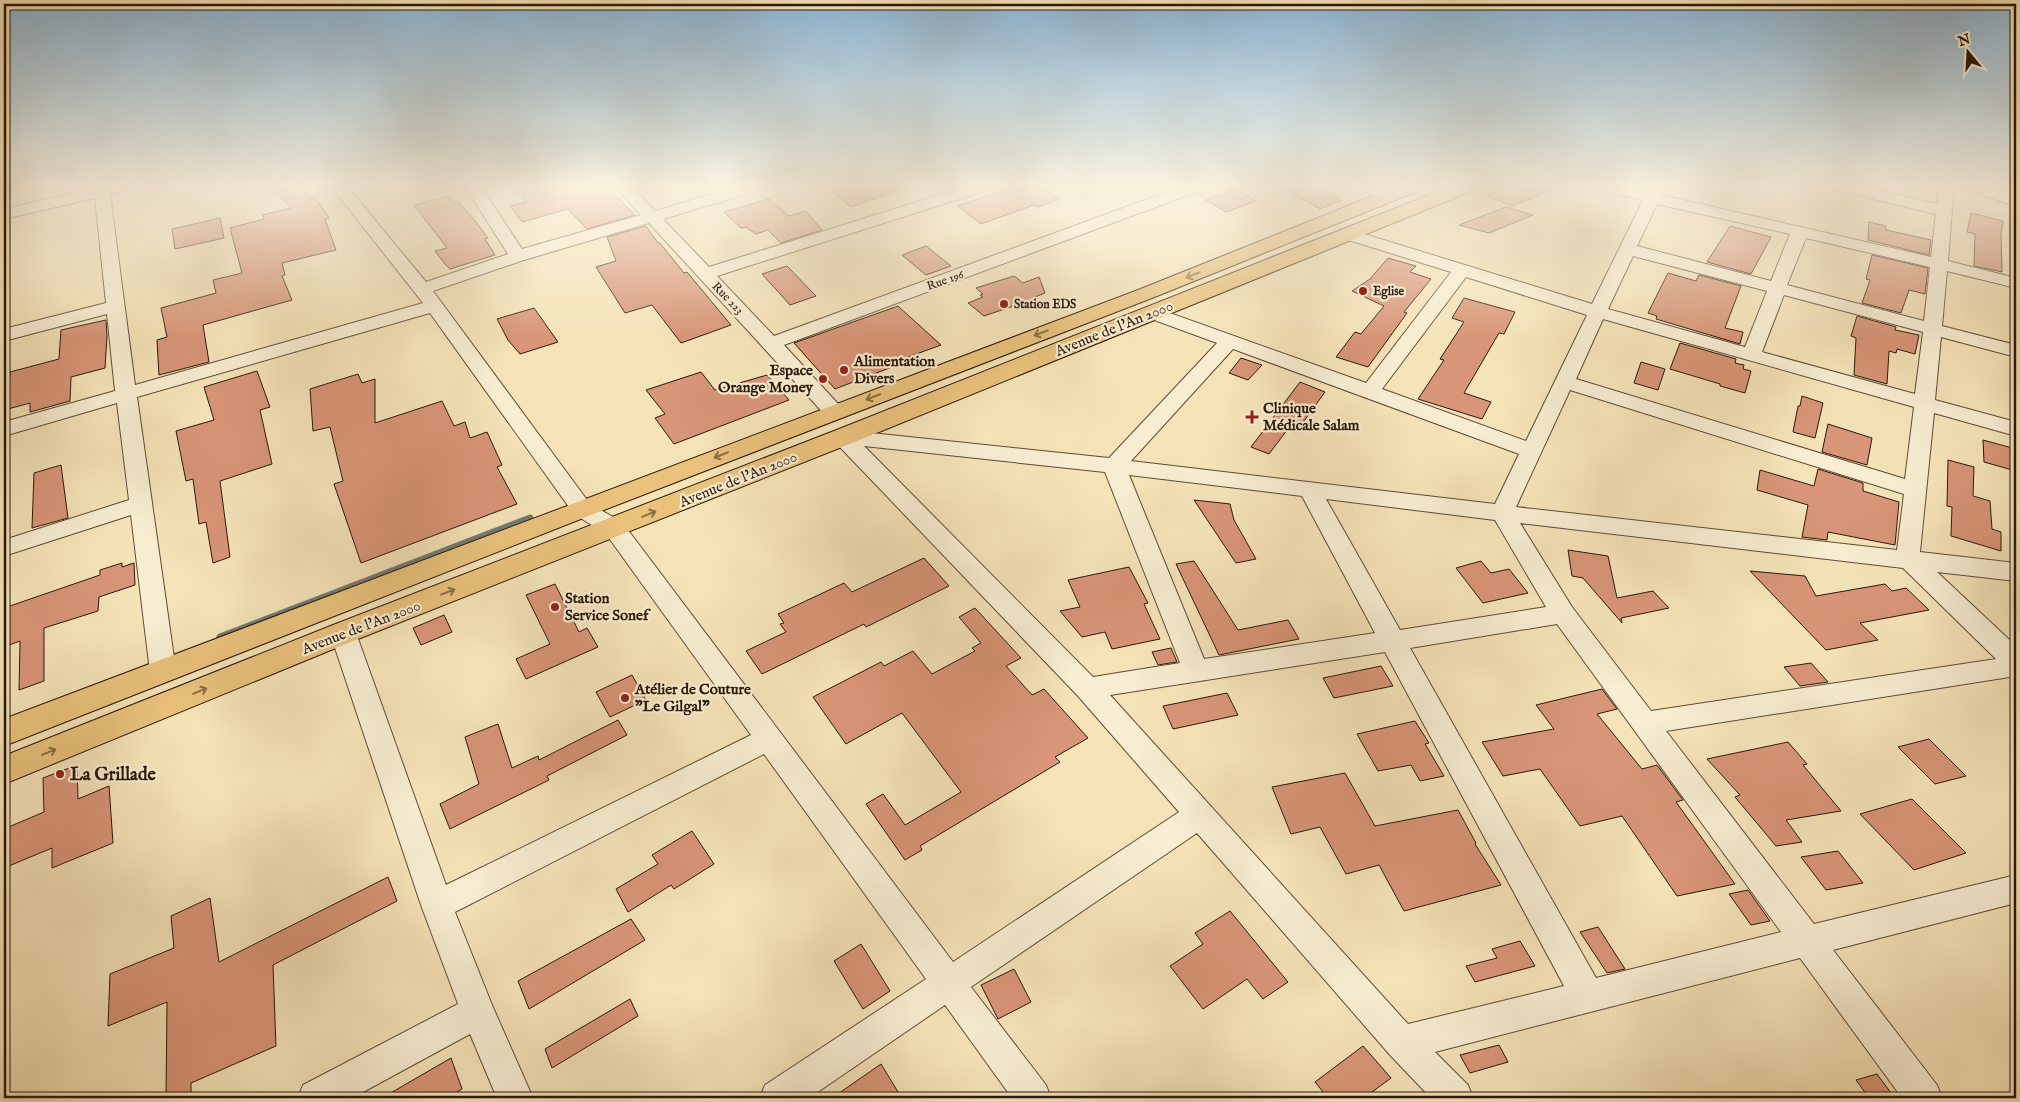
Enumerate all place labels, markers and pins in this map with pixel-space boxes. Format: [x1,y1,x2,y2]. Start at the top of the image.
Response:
place label: Eglise [1373,284,1405,300]
marker: Eglise [1357,285,1369,297]
place label: Station EDS [1014,297,1076,312]
marker: Station EDS [998,298,1010,310]
place label: Alimentation Divers [853,352,935,388]
place label: Espace Orange Money [718,361,814,397]
marker: Alimentation Divers [838,364,850,376]
marker: Espace Orange Money [817,373,829,385]
place label: Clinique Médicale Salam [1263,399,1360,435]
marker: Clinique Médicale Salam [1245,410,1259,424]
place label: Station Service Sonef [565,589,651,625]
marker: Station Service Sonef [549,601,561,613]
place label: Atélier de Couture "Le Gilgal" [634,680,751,716]
marker: Atélier de Couture "Le Gilgal" [619,692,631,704]
place label: La Grillade [70,764,156,787]
marker: La Grillade [54,768,66,780]

